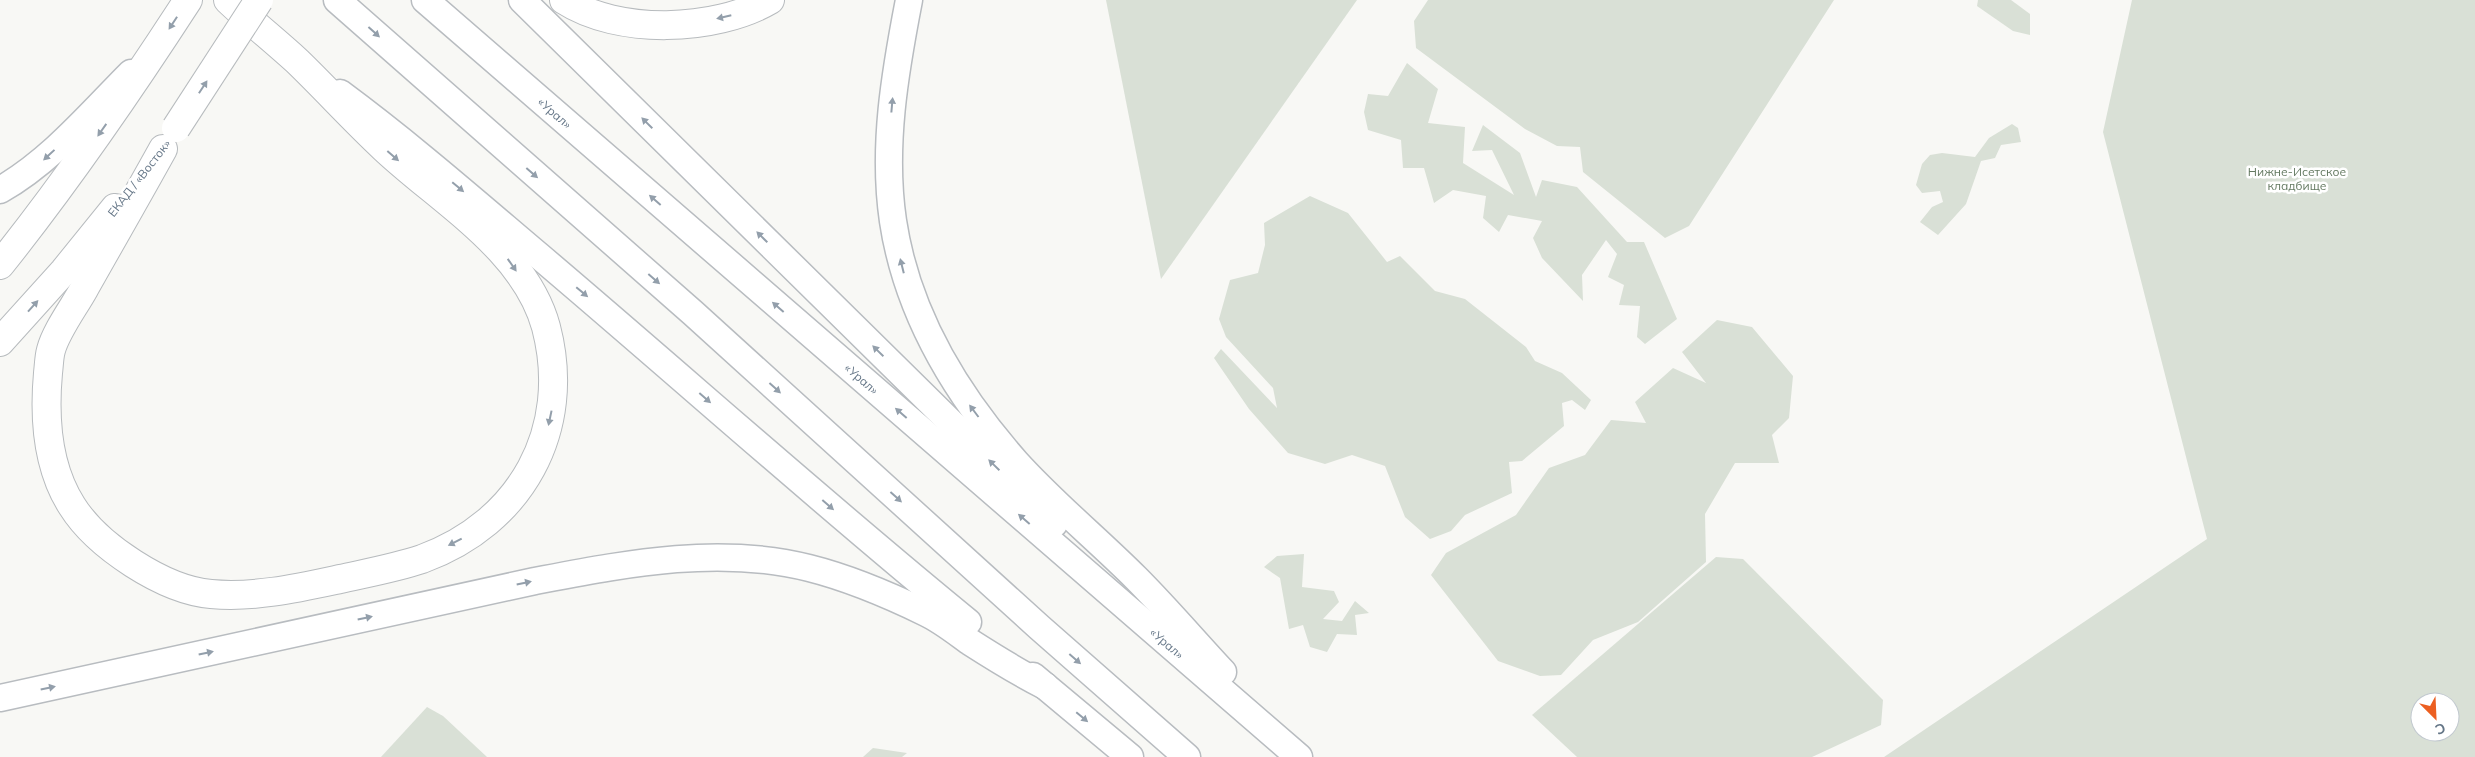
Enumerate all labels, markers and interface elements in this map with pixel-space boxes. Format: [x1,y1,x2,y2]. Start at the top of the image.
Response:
one-way arrow [717,13,732,21]
one-way arrow [168,16,178,30]
one-way arrow [367,27,380,38]
one-way arrow [198,81,208,94]
street label: «Урал» [535,94,575,132]
one-way arrow [888,97,896,113]
one-way arrow [641,117,653,129]
one-way arrow [96,123,107,136]
street label: ЕКАД / «Восток» [104,136,174,220]
one-way arrow [44,149,56,161]
one-way arrow [386,150,399,161]
park label: Нижне-Исетское кладбище [2248,164,2347,193]
one-way arrow [525,167,538,178]
one-way arrow [452,181,464,192]
one-way arrow [649,195,662,206]
one-way arrow [756,232,768,244]
one-way arrow [507,258,517,272]
one-way arrow [898,259,906,274]
one-way arrow [648,274,661,285]
one-way arrow [576,286,589,297]
one-way arrow [27,299,38,312]
one-way arrow [772,301,785,312]
one-way arrow [872,346,884,358]
street label: «Урал» [842,360,882,398]
one-way arrow [769,382,781,394]
one-way arrow [699,392,711,404]
one-way arrow [969,404,979,418]
one-way arrow [895,408,907,419]
one-way arrow [546,410,554,425]
one-way arrow [988,459,1000,471]
one-way arrow [889,491,901,503]
one-way arrow [821,499,833,511]
one-way arrow [1018,514,1030,525]
one-way arrow [448,538,462,546]
one-way arrow [516,579,531,587]
one-way arrow [358,614,374,622]
street label: «Урал» [1147,624,1188,662]
one-way arrow [199,649,214,657]
one-way arrow [1069,653,1081,665]
one-way arrow [40,684,55,692]
north arrow [2410,692,2460,742]
one-way arrow [1076,712,1089,723]
text: С [2432,719,2448,739]

